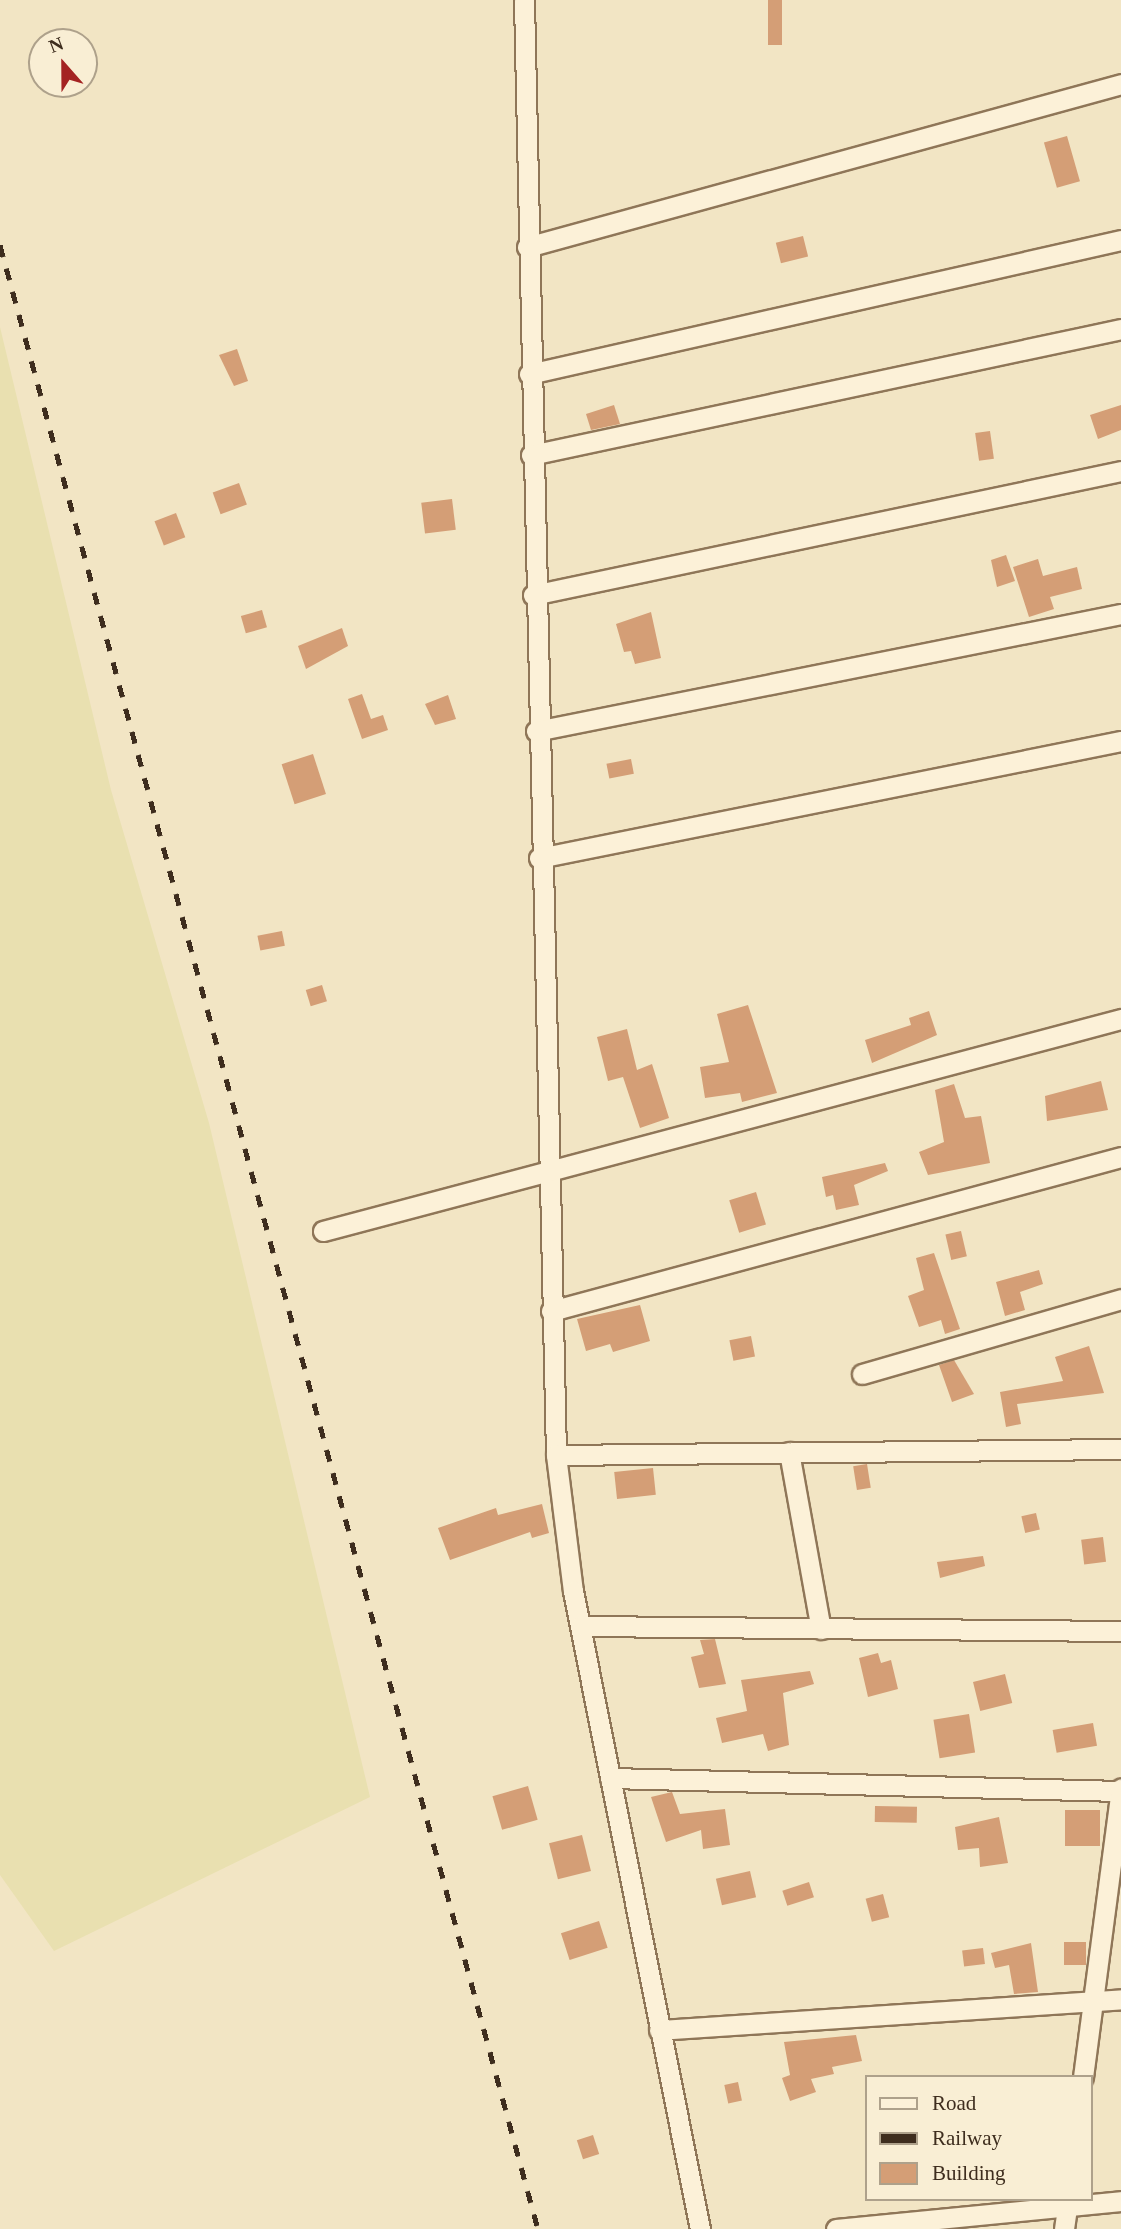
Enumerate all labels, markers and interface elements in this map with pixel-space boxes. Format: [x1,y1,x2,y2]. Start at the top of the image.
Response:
north arrow [28,28,98,98]
text: N [46,33,66,57]
legend [866,2075,1093,2201]
text: Road [932,2091,976,2115]
text: Railway [932,2126,1002,2150]
text: Building [932,2161,1006,2185]

